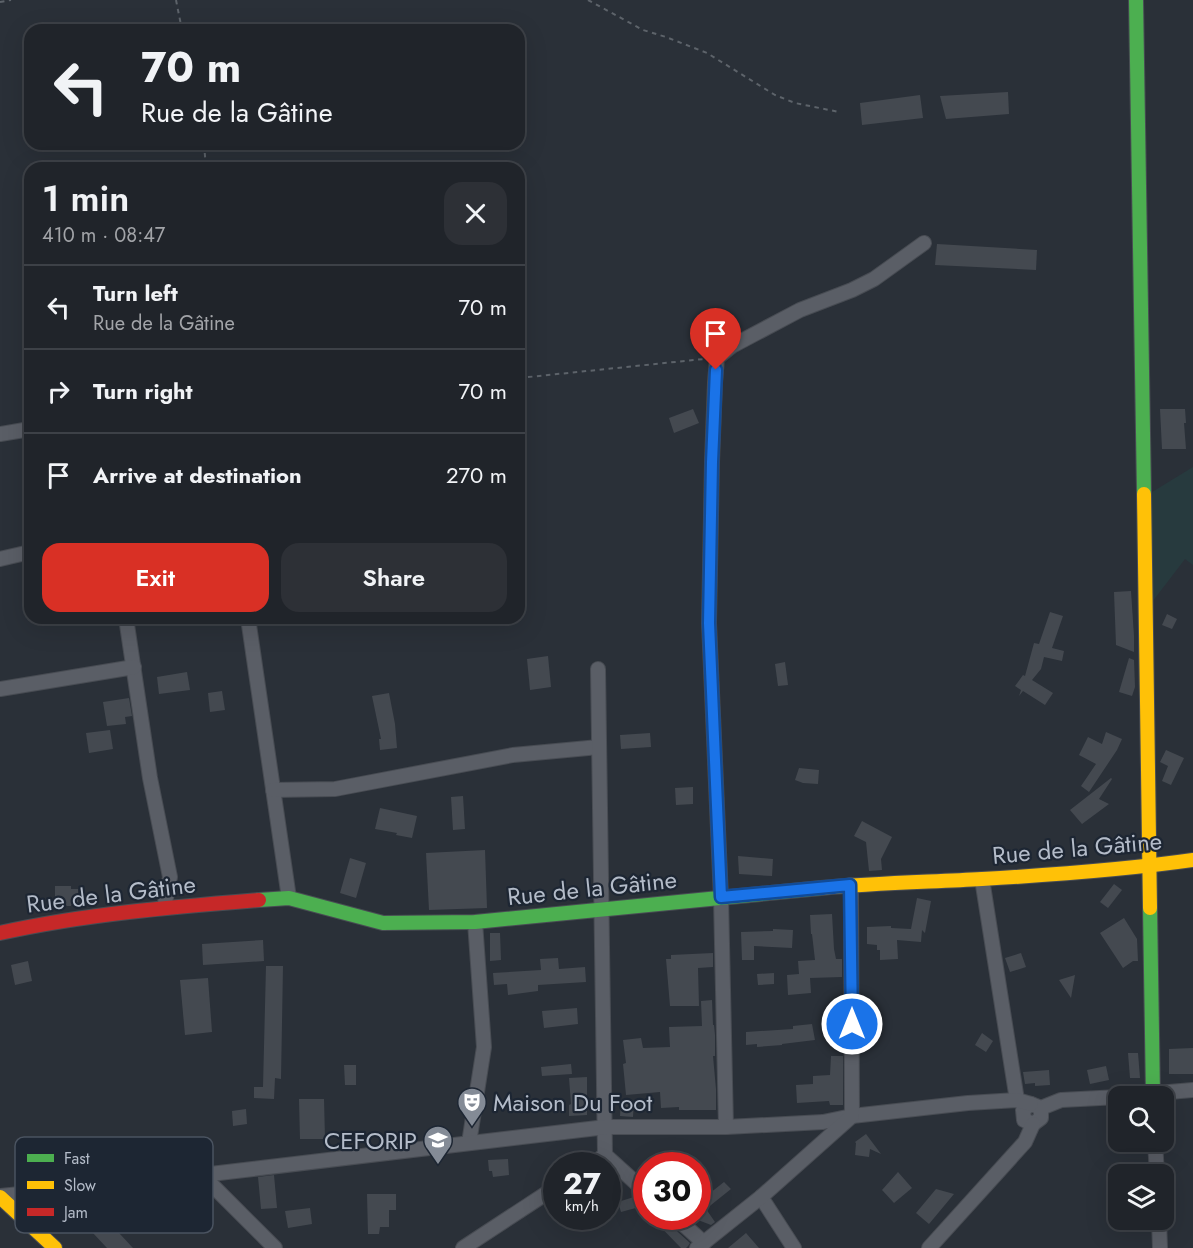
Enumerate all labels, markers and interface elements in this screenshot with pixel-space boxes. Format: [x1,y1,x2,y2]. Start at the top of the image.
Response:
text: 70 m [141,37,241,98]
icon: left [42,48,120,126]
text: Rue de la Gâtine [141,93,333,132]
text: 1 min [42,172,129,224]
button: close [444,182,507,245]
text: 410 m · 08:47 [42,221,165,250]
text: Turn left [93,277,178,309]
icon: left [42,291,75,324]
text: 70 m [458,291,507,323]
pin [690,308,741,370]
text: Rue de la Gâtine [93,309,235,338]
icon: arrive [699,317,732,350]
icon: right [42,375,75,408]
text: Turn right [93,375,193,407]
text: 70 m [458,375,507,407]
icon: arrive [42,459,75,492]
text: Arrive at destination [93,459,302,491]
text: 270 m [446,459,507,491]
button: Exit [42,543,269,612]
button: Share [281,543,507,612]
street label: Rue de la Gâtine [991,823,1163,873]
street label: Rue de la Gâtine [505,862,679,914]
street label: Rue de la Gâtine [24,866,198,922]
position arrow [820,992,884,1056]
place label: Maison Du Foot [493,1085,652,1120]
theatre icon: Maison Du Foot [456,1086,488,1128]
map controls [1108,1086,1174,1230]
button: search [1108,1086,1174,1152]
place label: CEFORIP [324,1123,417,1158]
school or university icon: CEFORIP [422,1124,454,1166]
legend [15,1137,213,1233]
text: Fast [64,1147,90,1170]
speed limit sign: 30 [633,1152,711,1230]
text: 27 [563,1162,601,1205]
button: layers [1108,1164,1174,1230]
text: Slow [64,1174,96,1197]
text: km/h [565,1195,599,1217]
text: Jam [62,1201,88,1224]

